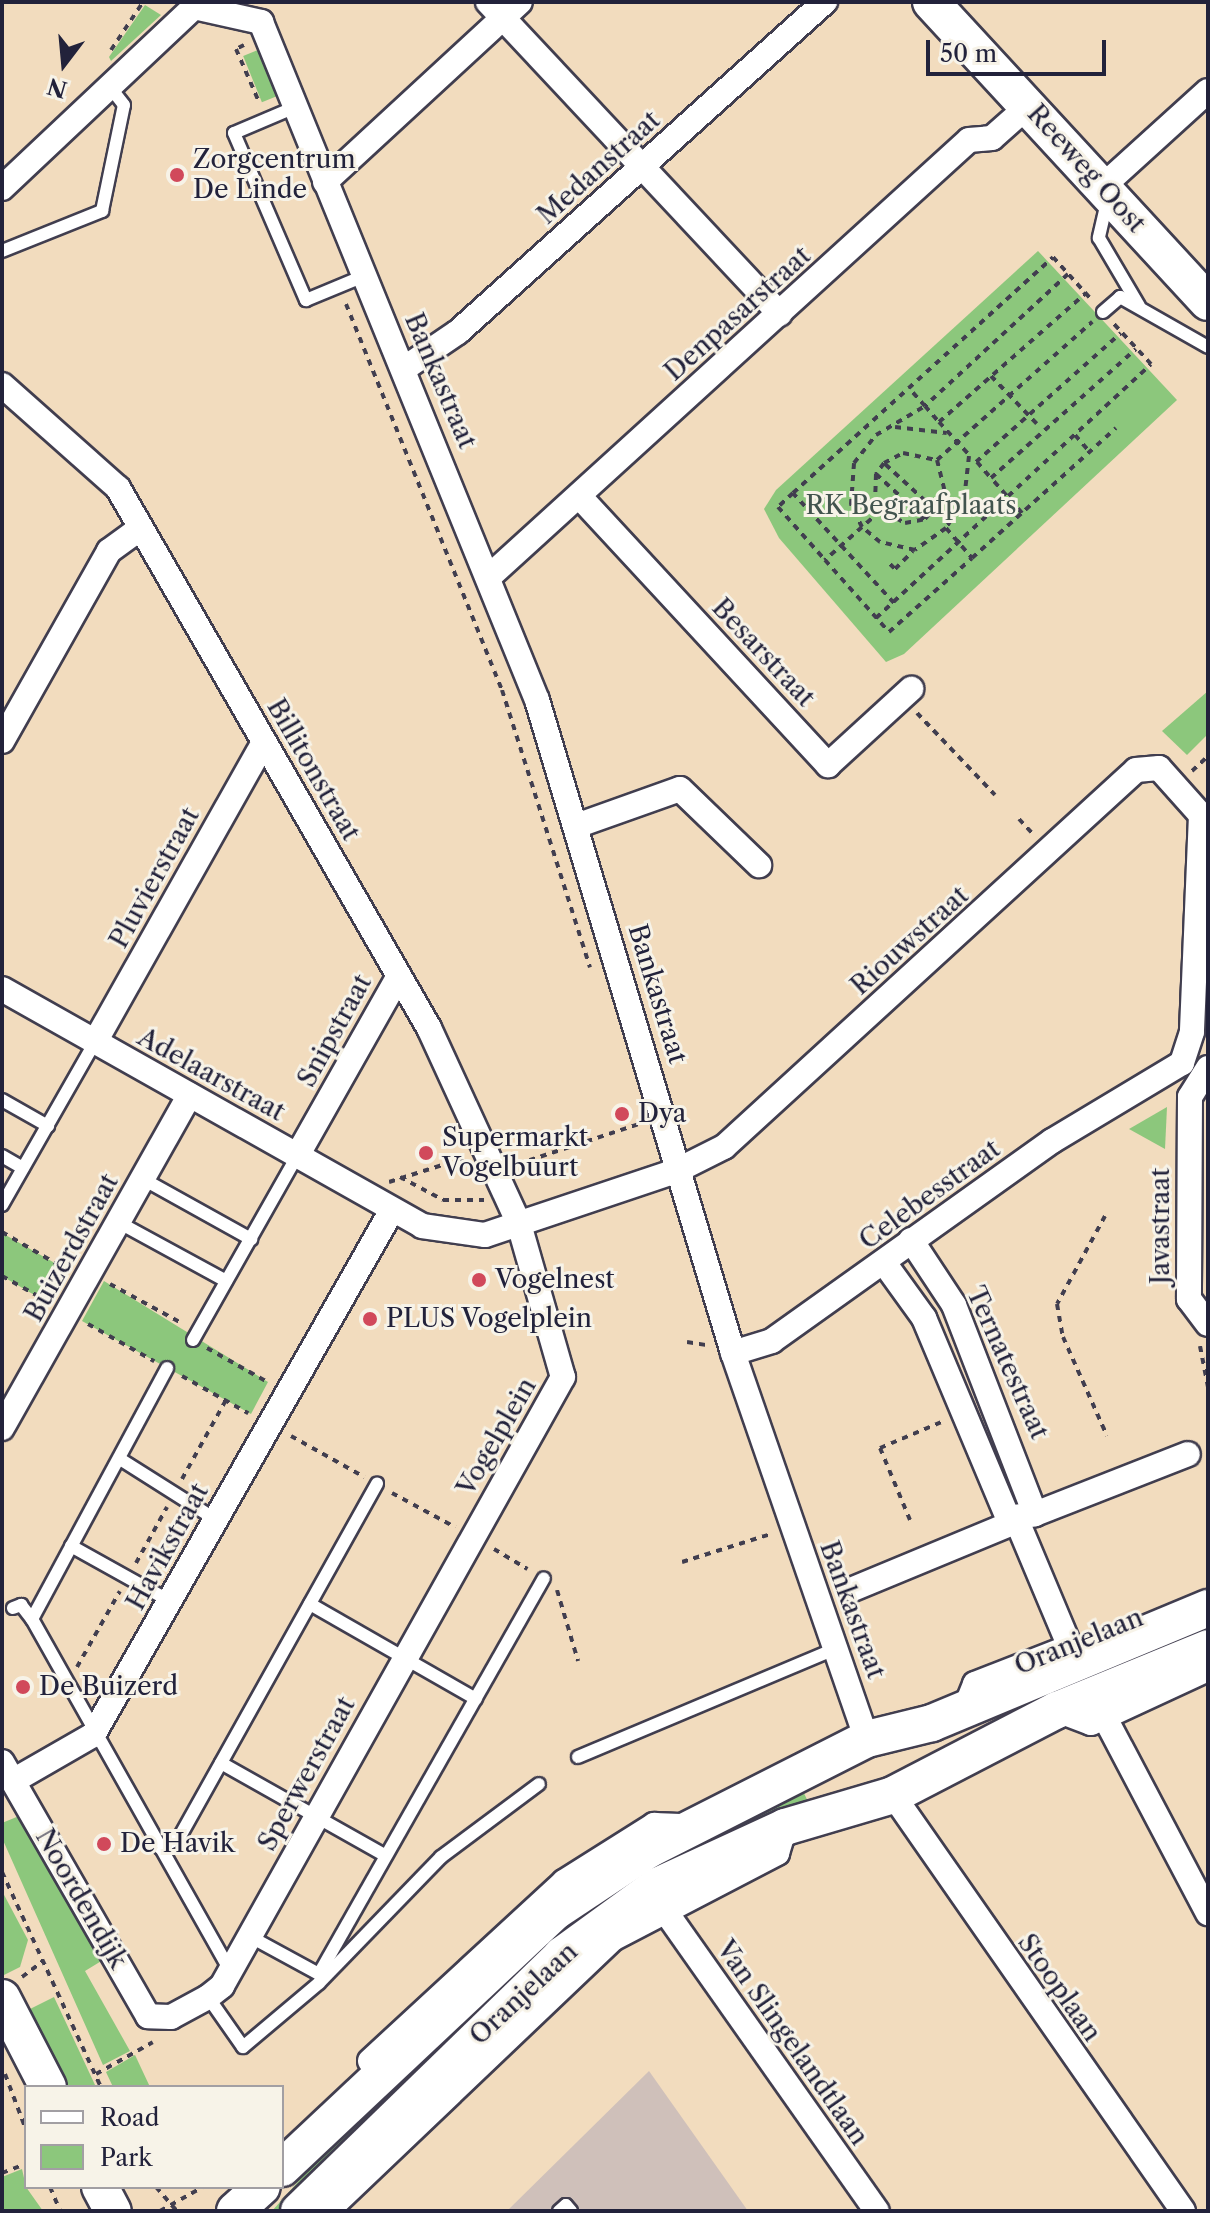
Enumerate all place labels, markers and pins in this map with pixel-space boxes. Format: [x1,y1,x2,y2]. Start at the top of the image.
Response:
place label: Zorgcentrum De Linde [193,144,356,206]
marker: Zorgcentrum De Linde [168,166,186,184]
place label: Dya [638,1098,687,1130]
marker: Dya [613,1105,631,1123]
place label: Supermarkt Vogelbuurt [442,1122,588,1184]
marker: Supermarkt Vogelbuurt [417,1144,435,1162]
place label: Vogelnest [495,1264,614,1296]
marker: Vogelnest [470,1271,488,1289]
place label: PLUS Vogelplein [386,1303,593,1335]
marker: PLUS Vogelplein [361,1310,379,1328]
place label: De Buizerd [39,1671,178,1703]
marker: De Buizerd [14,1678,32,1696]
place label: De Havik [120,1828,235,1860]
marker: De Havik [95,1835,113,1853]

